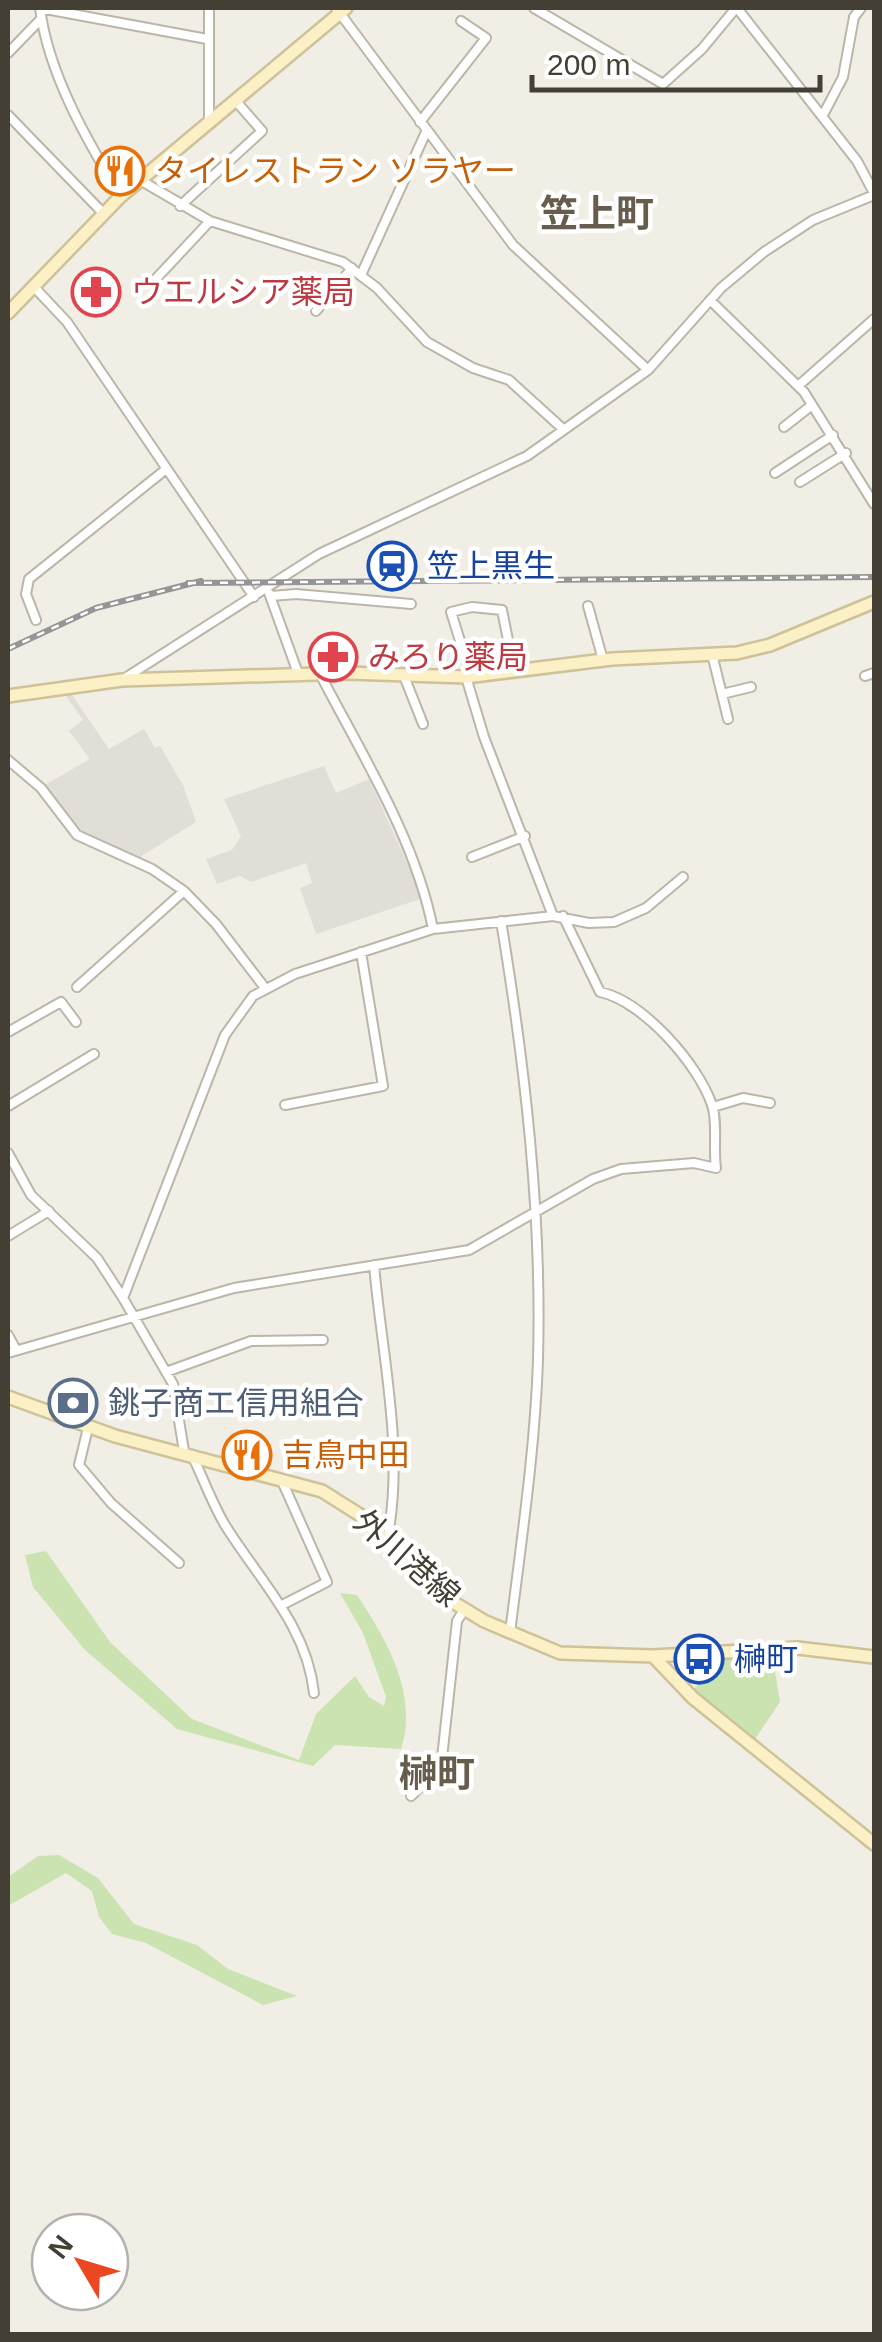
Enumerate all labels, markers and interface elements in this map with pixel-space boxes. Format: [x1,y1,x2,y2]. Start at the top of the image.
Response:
scale bar [532,30,820,92]
text: 200 m [547,48,630,81]
restaurant icon: タイレストラン ソラヤー [94,145,146,197]
place label: タイレストラン ソラヤー [155,153,516,189]
district label: 笠上町 [540,193,654,235]
pharmacy icon: ウエルシア薬局 [70,266,122,318]
place label: ウエルシア薬局 [131,274,355,310]
station icon: 笠上黒生 [366,540,418,592]
place label: 笠上黒生 [427,548,555,584]
pharmacy icon: みろり薬局 [307,631,359,683]
place label: みろり薬局 [368,639,528,675]
bank icon: 銚子商エ信用組合 [47,1377,99,1429]
place label: 銚子商エ信用組合 [108,1385,364,1421]
restaurant icon: 吉鳥中田 [221,1429,273,1481]
place label: 吉鳥中田 [282,1437,410,1473]
street label: 外川港線 [347,1502,467,1614]
bus stop icon: 榊町 [673,1633,725,1685]
place label: 榊町 [734,1641,798,1677]
district label: 榊町 [399,1753,475,1795]
north arrow [30,2212,130,2312]
text: N [42,2229,79,2264]

